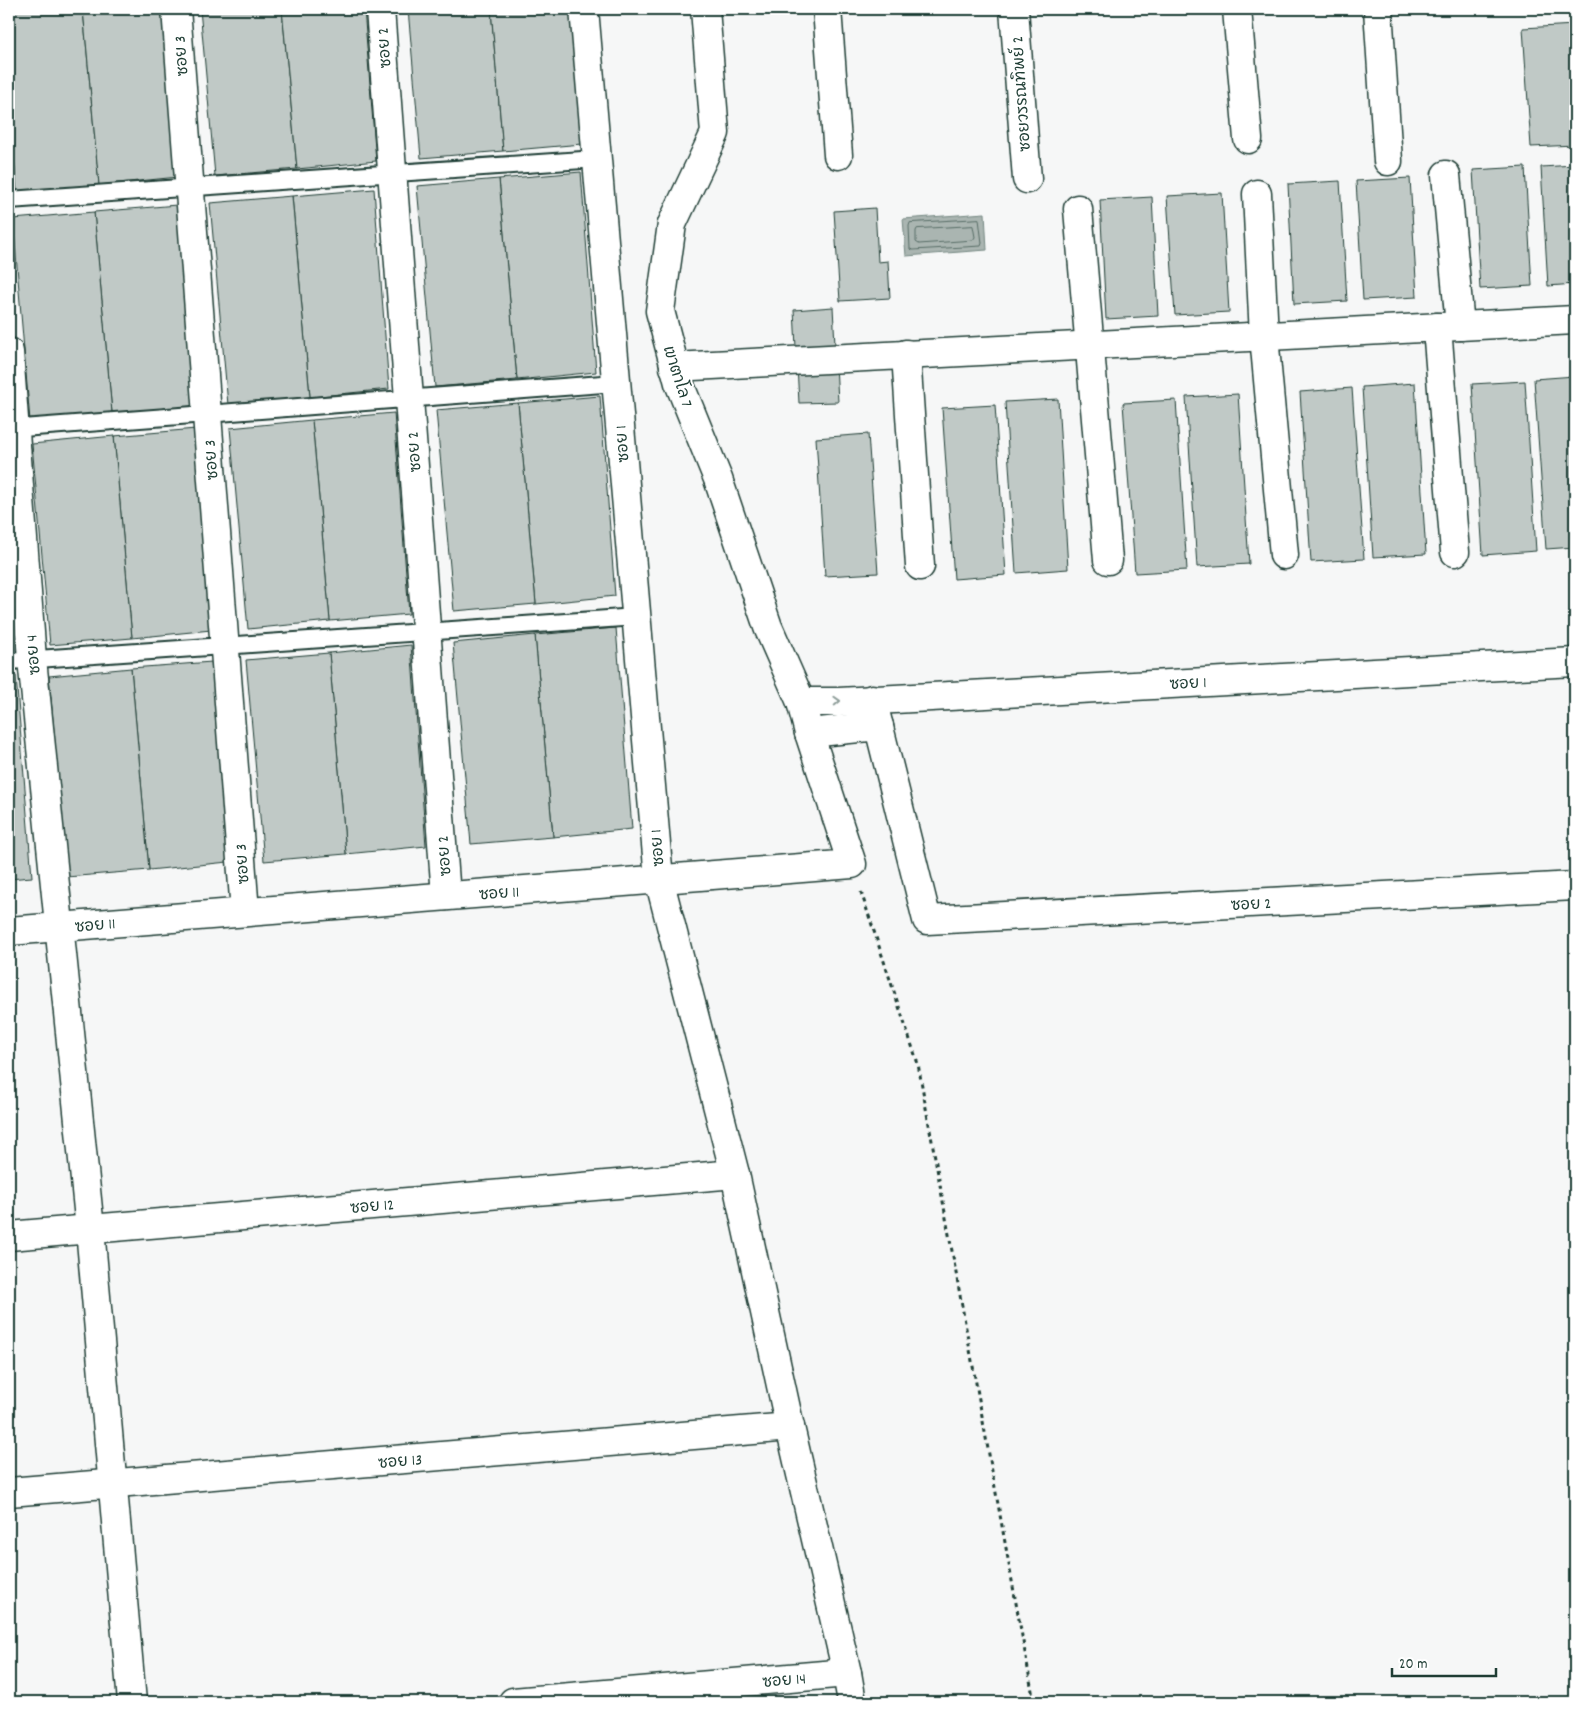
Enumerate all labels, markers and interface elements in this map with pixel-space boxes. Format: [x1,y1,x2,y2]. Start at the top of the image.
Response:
street label: ซอย 2 [373,27,398,69]
street label: ซอย 3 [170,35,195,77]
street label: ซอยวรรณทิพย์ 2 [1005,35,1038,153]
street label: เขาตาโล 7 [656,342,699,411]
street label: ซอย 1 [610,424,637,463]
street label: ซอย 2 [403,431,428,473]
street label: ซอย 3 [200,439,225,481]
street label: ซอย 4 [21,634,48,676]
street label: ซอย 1 [1169,672,1207,697]
one-way arrow [833,696,841,707]
street label: ซอย 1 [645,828,672,867]
street label: ซอย 2 [433,835,458,877]
street label: ซอย 3 [231,843,256,885]
street label: ซอย 11 [478,882,520,907]
street label: ซอย 2 [1230,893,1272,918]
street label: ซอย 11 [74,913,116,940]
street label: ซอย 12 [349,1194,395,1221]
street label: ซอย 13 [377,1449,423,1476]
scale bar [1392,1646,1495,1678]
text: 20 m [1399,1654,1427,1676]
street label: ซอย 14 [761,1668,807,1695]

